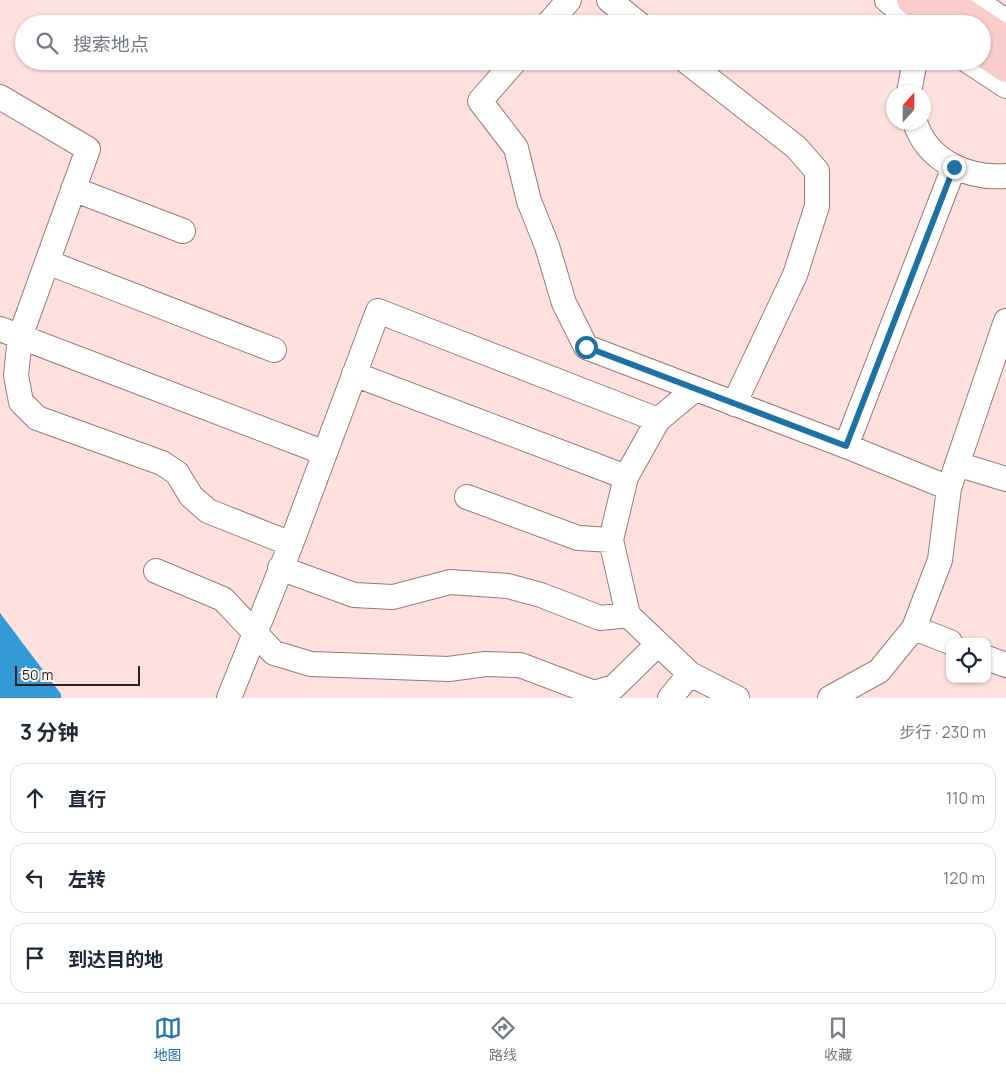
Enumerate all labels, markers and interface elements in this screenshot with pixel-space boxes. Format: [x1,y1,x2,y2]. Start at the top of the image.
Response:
search box [15,15,991,70]
icon: search [33,29,61,57]
text: 搜索地点 [73,31,149,57]
north arrow [886,85,931,130]
route end [943,156,966,179]
route start [575,336,598,359]
map controls [946,638,991,683]
button: locate [946,638,991,683]
scale bar [15,663,140,686]
text: 50 m [22,665,53,684]
text: 3 分钟 [20,718,78,746]
text: 步行 · 230 m [899,721,986,743]
icon: ahead [21,784,49,812]
text: 直行 [68,786,106,812]
text: 110 m [946,787,985,809]
icon: left [21,864,49,892]
text: 左转 [68,866,106,892]
text: 120 m [943,867,985,889]
icon: arrive [21,944,49,972]
text: 到达目的地 [68,946,163,972]
tab: 地图 [154,1014,182,1064]
tab: 路线 [489,1014,517,1064]
tab: 收藏 [824,1014,852,1064]

